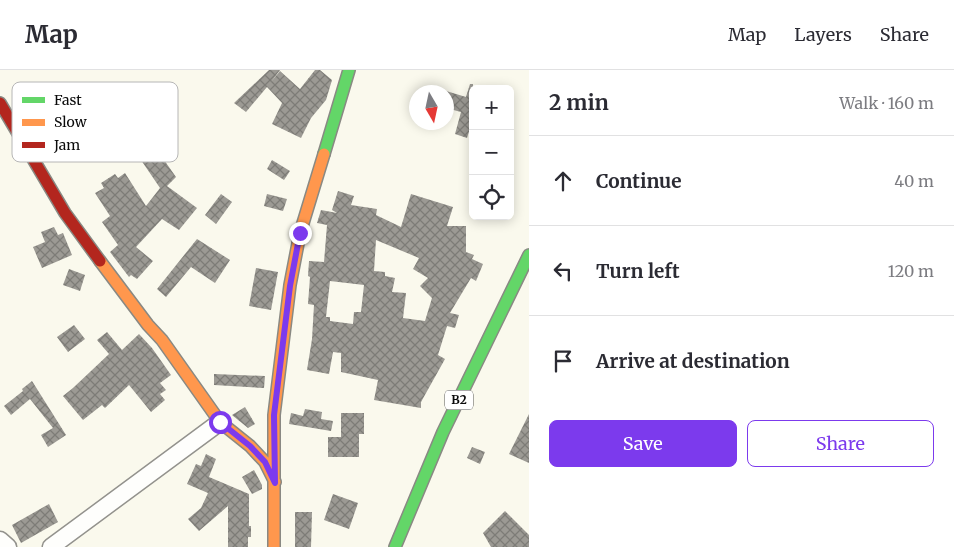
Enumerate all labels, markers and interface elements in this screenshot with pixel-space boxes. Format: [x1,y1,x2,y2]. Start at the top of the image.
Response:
text: Map [25,19,78,50]
text: Map [728,23,766,46]
text: Layers [794,23,852,46]
text: Share [880,23,929,46]
legend [12,82,178,162]
north arrow [409,85,454,130]
map controls [469,85,514,220]
button: + [469,85,514,130]
text: 2 min [549,89,609,116]
text: Fast [54,91,82,109]
text: Walk · 160 m [839,93,934,113]
text: Slow [54,113,87,131]
button: − [469,130,514,175]
text: Jam [53,136,80,154]
icon: ahead [549,167,577,195]
text: Continue [596,169,682,193]
text: 40 m [894,171,934,191]
button: locate [469,175,514,220]
route end [289,222,312,245]
icon: left [549,257,577,285]
text: Turn left [596,259,680,283]
text: 120 m [888,261,934,281]
icon: arrive [549,347,577,375]
text: Arrive at destination [596,349,790,373]
road number: B2 [445,390,473,410]
route start [209,411,232,434]
button: Save [549,420,737,467]
button: Share [747,420,934,467]

